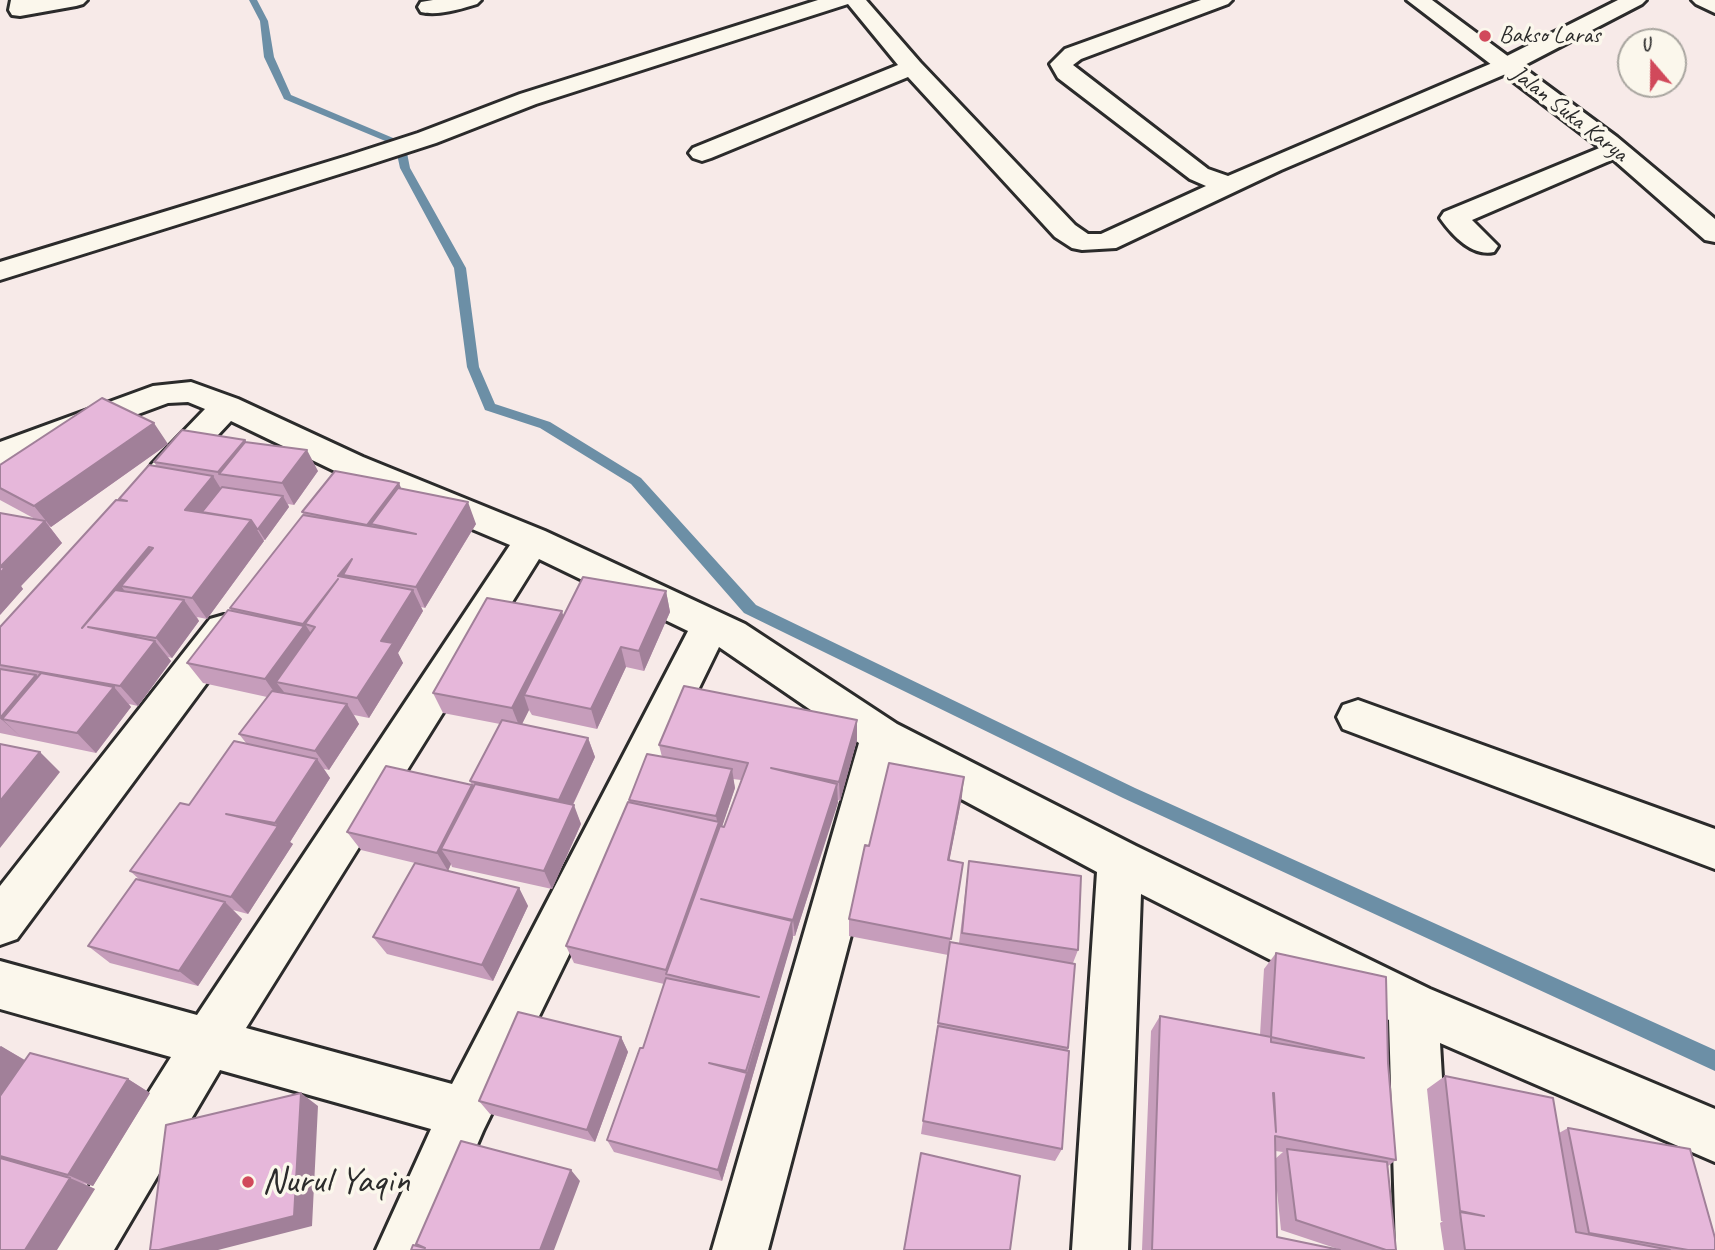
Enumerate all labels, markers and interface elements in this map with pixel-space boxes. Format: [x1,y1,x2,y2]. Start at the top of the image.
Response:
place label: Bakso Laras [1499,22,1600,50]
marker: Bakso Laras [1477,28,1493,44]
north arrow [1617,28,1687,98]
text: U [1637,32,1654,58]
street label: Jalan Suka Karya [1505,59,1633,169]
place label: Nurul Yaqin [262,1160,410,1204]
marker: Nurul Yaqin [240,1174,256,1190]

